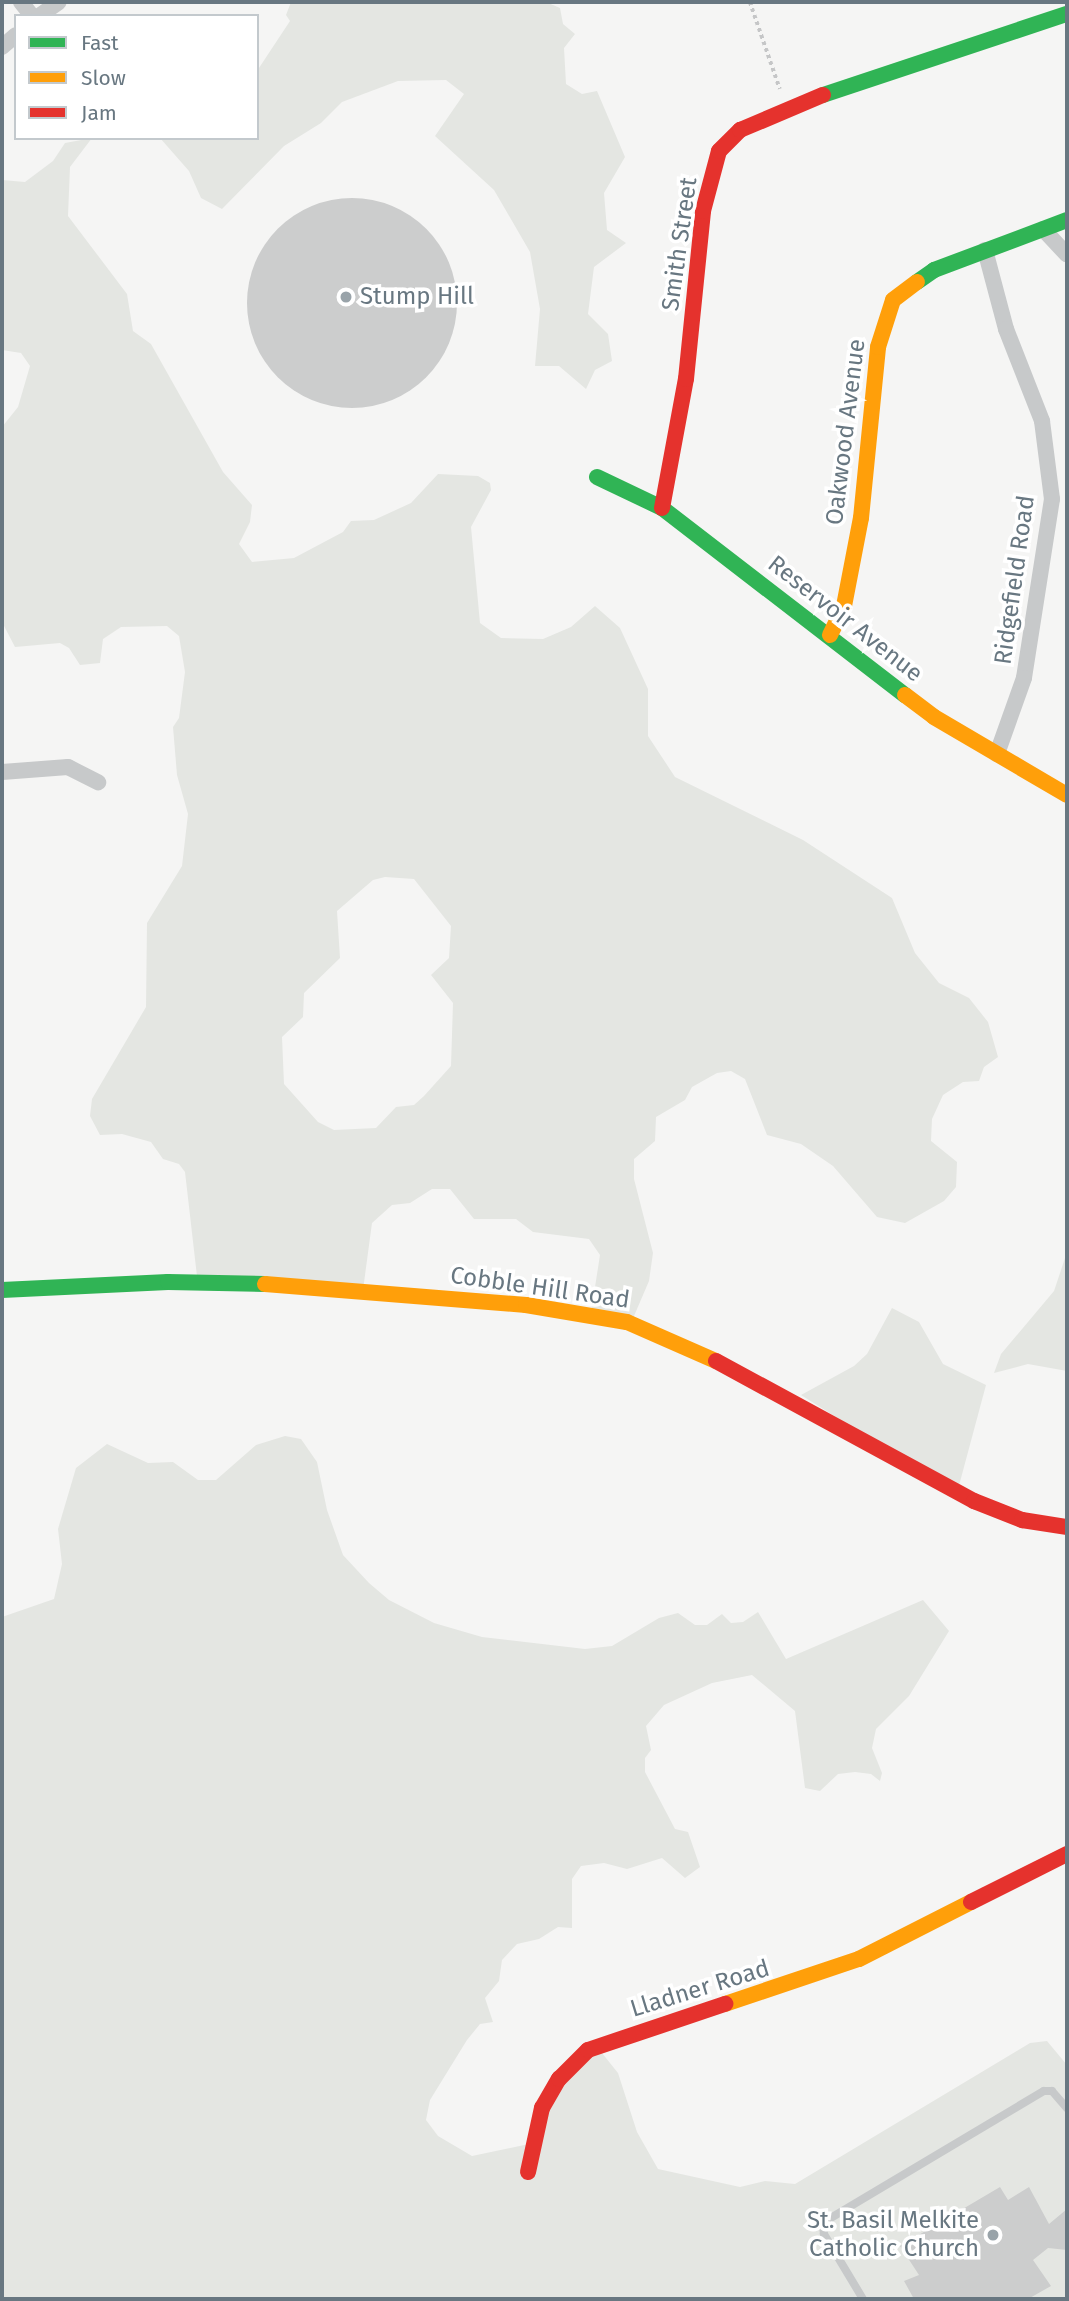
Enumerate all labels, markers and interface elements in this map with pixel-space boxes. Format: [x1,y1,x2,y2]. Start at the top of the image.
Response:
legend [14,14,259,140]
text: Fast [81,30,119,56]
text: Slow [81,65,126,91]
text: Jam [81,100,117,126]
street label: Smith Street [656,175,704,313]
place label: Stump Hill [360,283,474,311]
marker: Stump Hill [338,289,354,305]
street label: Oakwood Avenue [820,337,872,527]
street label: Ridgefield Road [989,493,1041,667]
street label: Reservoir Avenue [762,550,928,688]
street label: Cobble Hill Road [449,1261,631,1315]
street label: Lladner Road [627,1954,773,2024]
place label: St. Basil Melkite Catholic Church [807,2207,979,2263]
marker: St. Basil Melkite Catholic Church [985,2227,1001,2243]

